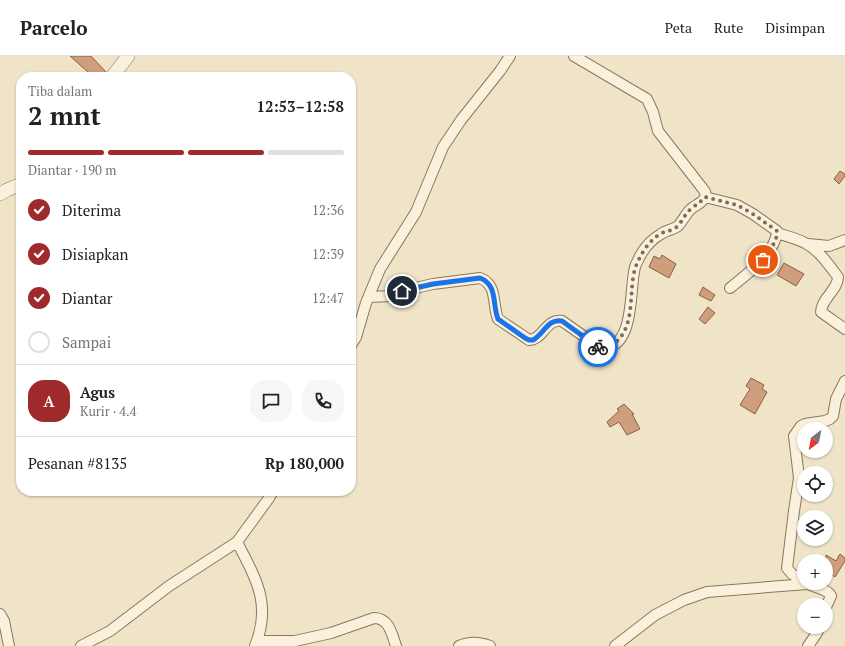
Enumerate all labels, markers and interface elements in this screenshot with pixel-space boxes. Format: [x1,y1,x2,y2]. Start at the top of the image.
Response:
text: Parcelo [20,15,88,40]
text: Peta [665,18,692,37]
text: Rute [714,18,743,37]
text: Disimpan [765,18,825,37]
text: Tiba dalam [28,82,92,100]
text: 12:53–12:58 [257,96,344,116]
text: 2 mnt [28,98,101,132]
text: Diantar · 190 m [28,161,116,179]
icon: check [28,199,50,221]
text: Diterima [62,200,121,220]
text: 12:36 [312,201,344,219]
icon: check [28,243,50,265]
pin [746,243,780,277]
text: Disiapkan [62,244,128,264]
text: 12:39 [312,245,344,263]
icon: bag [752,249,774,271]
pin [385,274,419,308]
icon: home [391,280,413,302]
icon: check [28,287,50,309]
text: Diantar [62,288,113,308]
text: 12:47 [312,289,344,307]
courier [578,327,618,367]
text: Sampai [62,332,111,352]
icon: bike [587,336,609,358]
button: chat [250,380,292,422]
button: phone [302,380,344,422]
text: Agus [80,382,115,402]
text: A [44,391,54,411]
text: Kurir · 4.4 [80,402,137,420]
north arrow [797,422,833,458]
map controls [797,422,833,634]
text: Pesanan #8135 [28,453,127,473]
text: Rp 180,000 [265,453,344,473]
button: locate [797,466,833,502]
button: layers [797,510,833,546]
button: + [797,554,833,590]
button: − [797,598,833,634]

